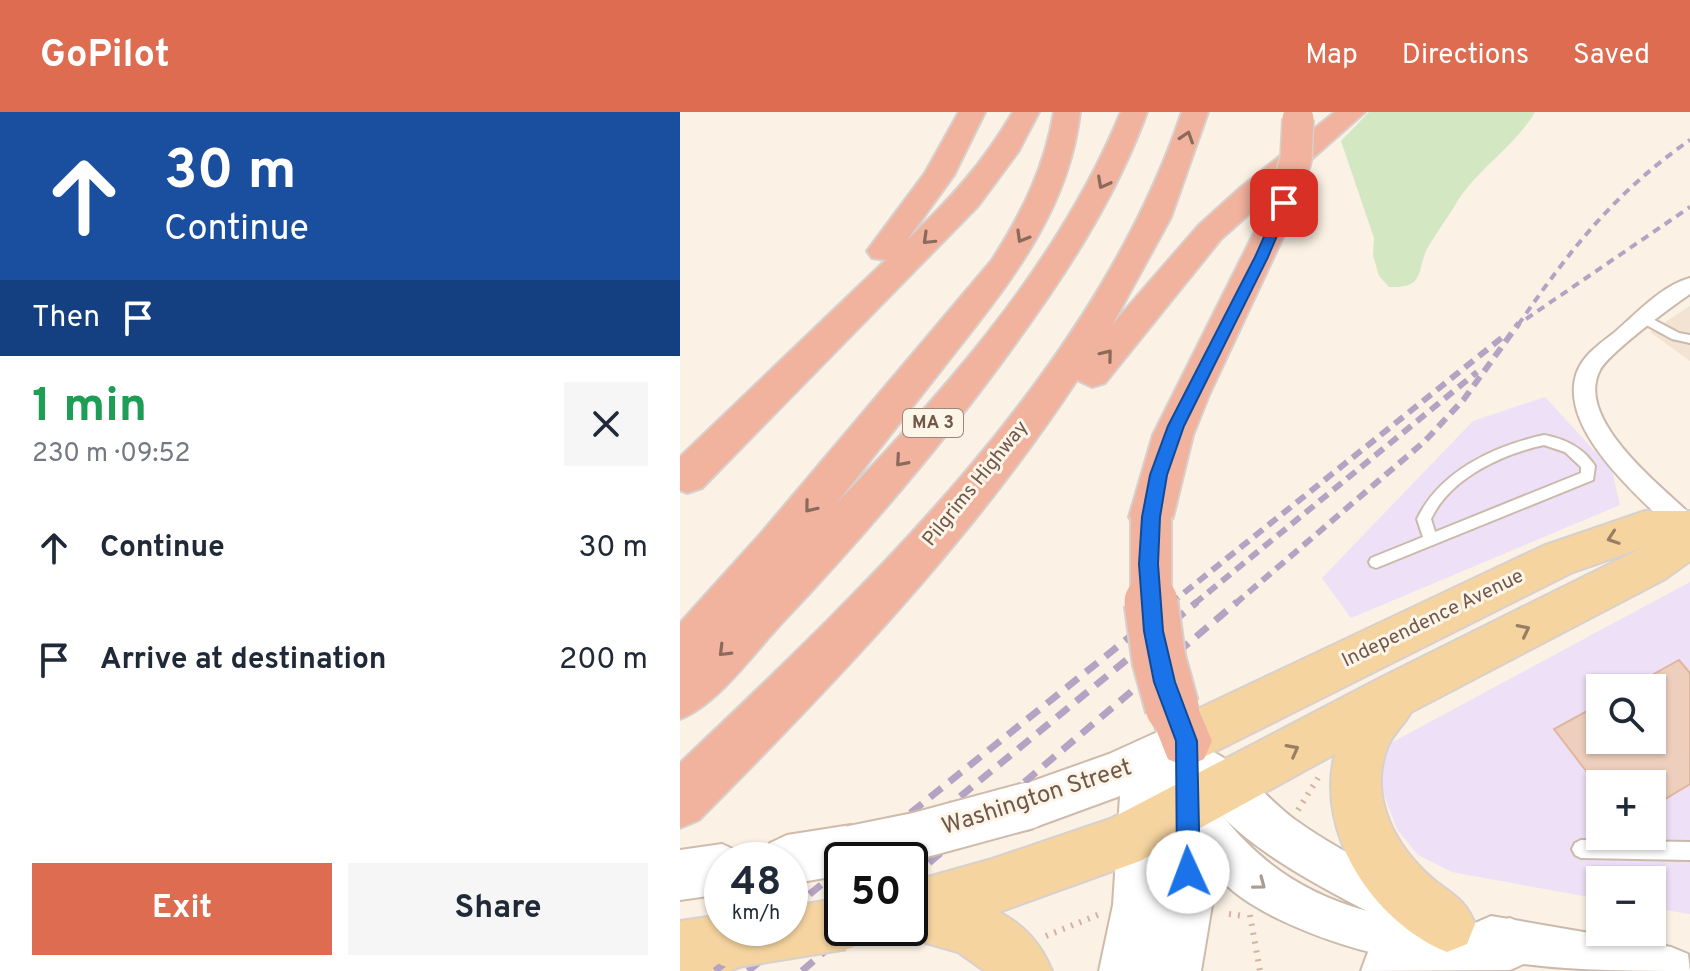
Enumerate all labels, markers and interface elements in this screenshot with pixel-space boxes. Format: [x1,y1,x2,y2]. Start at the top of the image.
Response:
text: GoPilot [40,32,170,81]
text: Map [1305,38,1358,74]
text: Directions [1402,38,1529,74]
text: Saved [1573,38,1650,74]
one-way arrow [1178,131,1194,145]
text: 30 m [164,138,297,208]
icon: ahead [32,144,136,248]
pin [1250,169,1318,237]
one-way arrow [1097,175,1112,190]
icon: arrive [1262,181,1306,225]
text: Continue [164,207,309,253]
one-way arrow [1016,228,1032,243]
one-way arrow [923,230,937,244]
icon: arrive [116,296,160,340]
text: Then [32,300,100,337]
one-way arrow [1097,350,1112,364]
text: 1 min [32,378,147,438]
button: close [564,382,648,466]
road number: MA 3 [903,409,963,437]
street label: Pilgrims Highway [917,416,1035,552]
text: 230 m · 09:52 [32,438,190,471]
one-way arrow [896,452,910,466]
one-way arrow [805,498,820,512]
icon: ahead [32,526,76,570]
one-way arrow [1607,529,1621,545]
text: Continue [100,530,225,567]
text: 30 m [579,530,648,567]
street label: Independence Avenue [1338,564,1528,674]
one-way arrow [1515,624,1530,640]
icon: arrive [32,638,76,682]
text: Arrive at destination [100,642,386,679]
text: 200 m [559,642,648,679]
one-way arrow [718,642,733,656]
map controls [1586,674,1666,946]
button: search [1586,674,1666,754]
one-way arrow [1285,744,1299,760]
street label: Washington Street [938,753,1136,843]
button: + [1586,770,1666,850]
position arrow [1146,830,1230,914]
speed limit sign: 50 [824,842,928,946]
text: 48 [731,859,781,909]
button: Exit [32,863,332,955]
button: Share [348,863,648,955]
button: − [1586,866,1666,946]
one-way arrow [1252,874,1266,888]
text: km/h [732,901,780,927]

